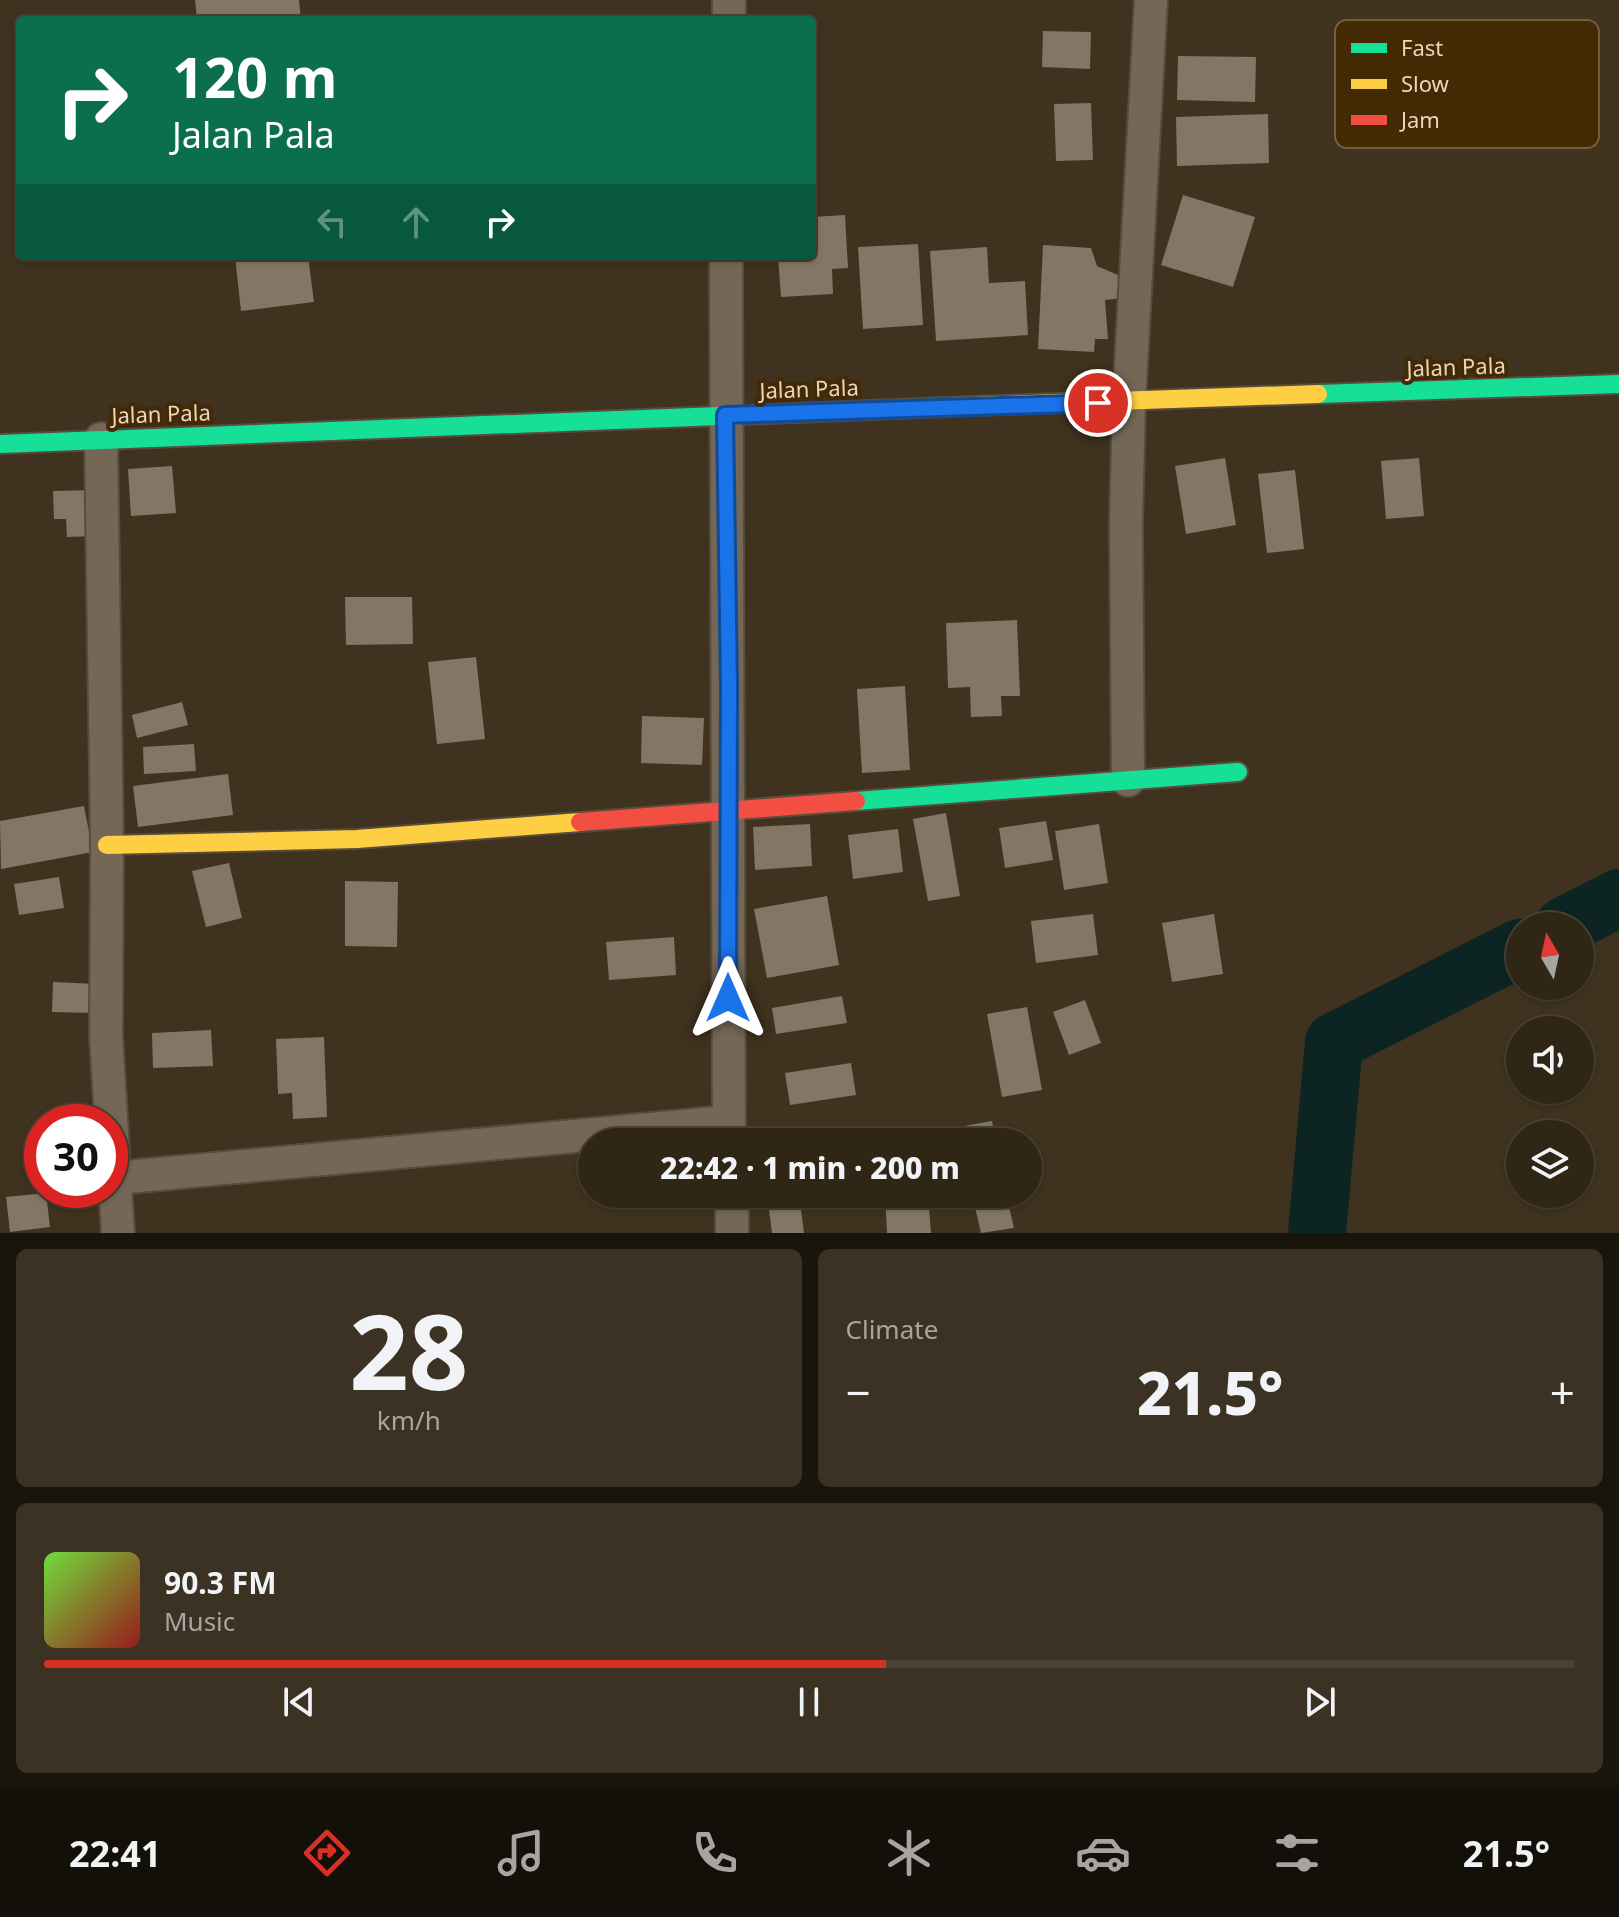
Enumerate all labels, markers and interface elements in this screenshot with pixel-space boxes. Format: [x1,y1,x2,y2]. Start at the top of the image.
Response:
legend [1335,20,1599,148]
text: Fast [1401,32,1443,62]
text: 120 m [172,38,337,114]
icon: right [40,48,144,152]
text: Slow [1401,68,1450,98]
text: Jam [1399,104,1440,134]
text: Jalan Pala [172,110,335,159]
icon: left [310,200,354,244]
icon: ahead [394,200,438,244]
icon: right [478,200,522,244]
street label: Jalan Pala [1404,349,1506,383]
pin [1064,369,1132,437]
street label: Jalan Pala [757,371,859,405]
icon: arrive [1076,381,1120,425]
street label: Jalan Pala [109,396,211,430]
north arrow [1506,912,1594,1000]
map controls [1506,912,1594,1208]
position arrow [686,956,770,1040]
button: sound [1506,1016,1594,1104]
speed limit sign: 30 [24,1104,128,1208]
button: layers [1506,1120,1594,1208]
text: 22:42 · 1 min · 200 m [660,1147,960,1188]
text: 28 [349,1279,468,1420]
text: Climate [846,1311,938,1347]
text: 21.5° [1137,1351,1284,1433]
text: − [846,1362,871,1422]
text: + [1550,1362,1575,1422]
text: km/h [377,1402,441,1438]
text: 90.3 FM [164,1562,276,1603]
text: Music [164,1603,235,1639]
icon: previous [277,1680,321,1724]
icon: pause [787,1680,831,1724]
icon: next [1298,1680,1342,1724]
icon: directions [299,1825,355,1881]
icon: music [493,1825,549,1881]
icon: phone [687,1825,743,1881]
icon: climate [881,1825,937,1881]
icon: car [1075,1825,1131,1881]
icon: filters [1269,1825,1325,1881]
text: 22:41 [69,1829,161,1878]
text: 21.5° [1463,1829,1550,1878]

